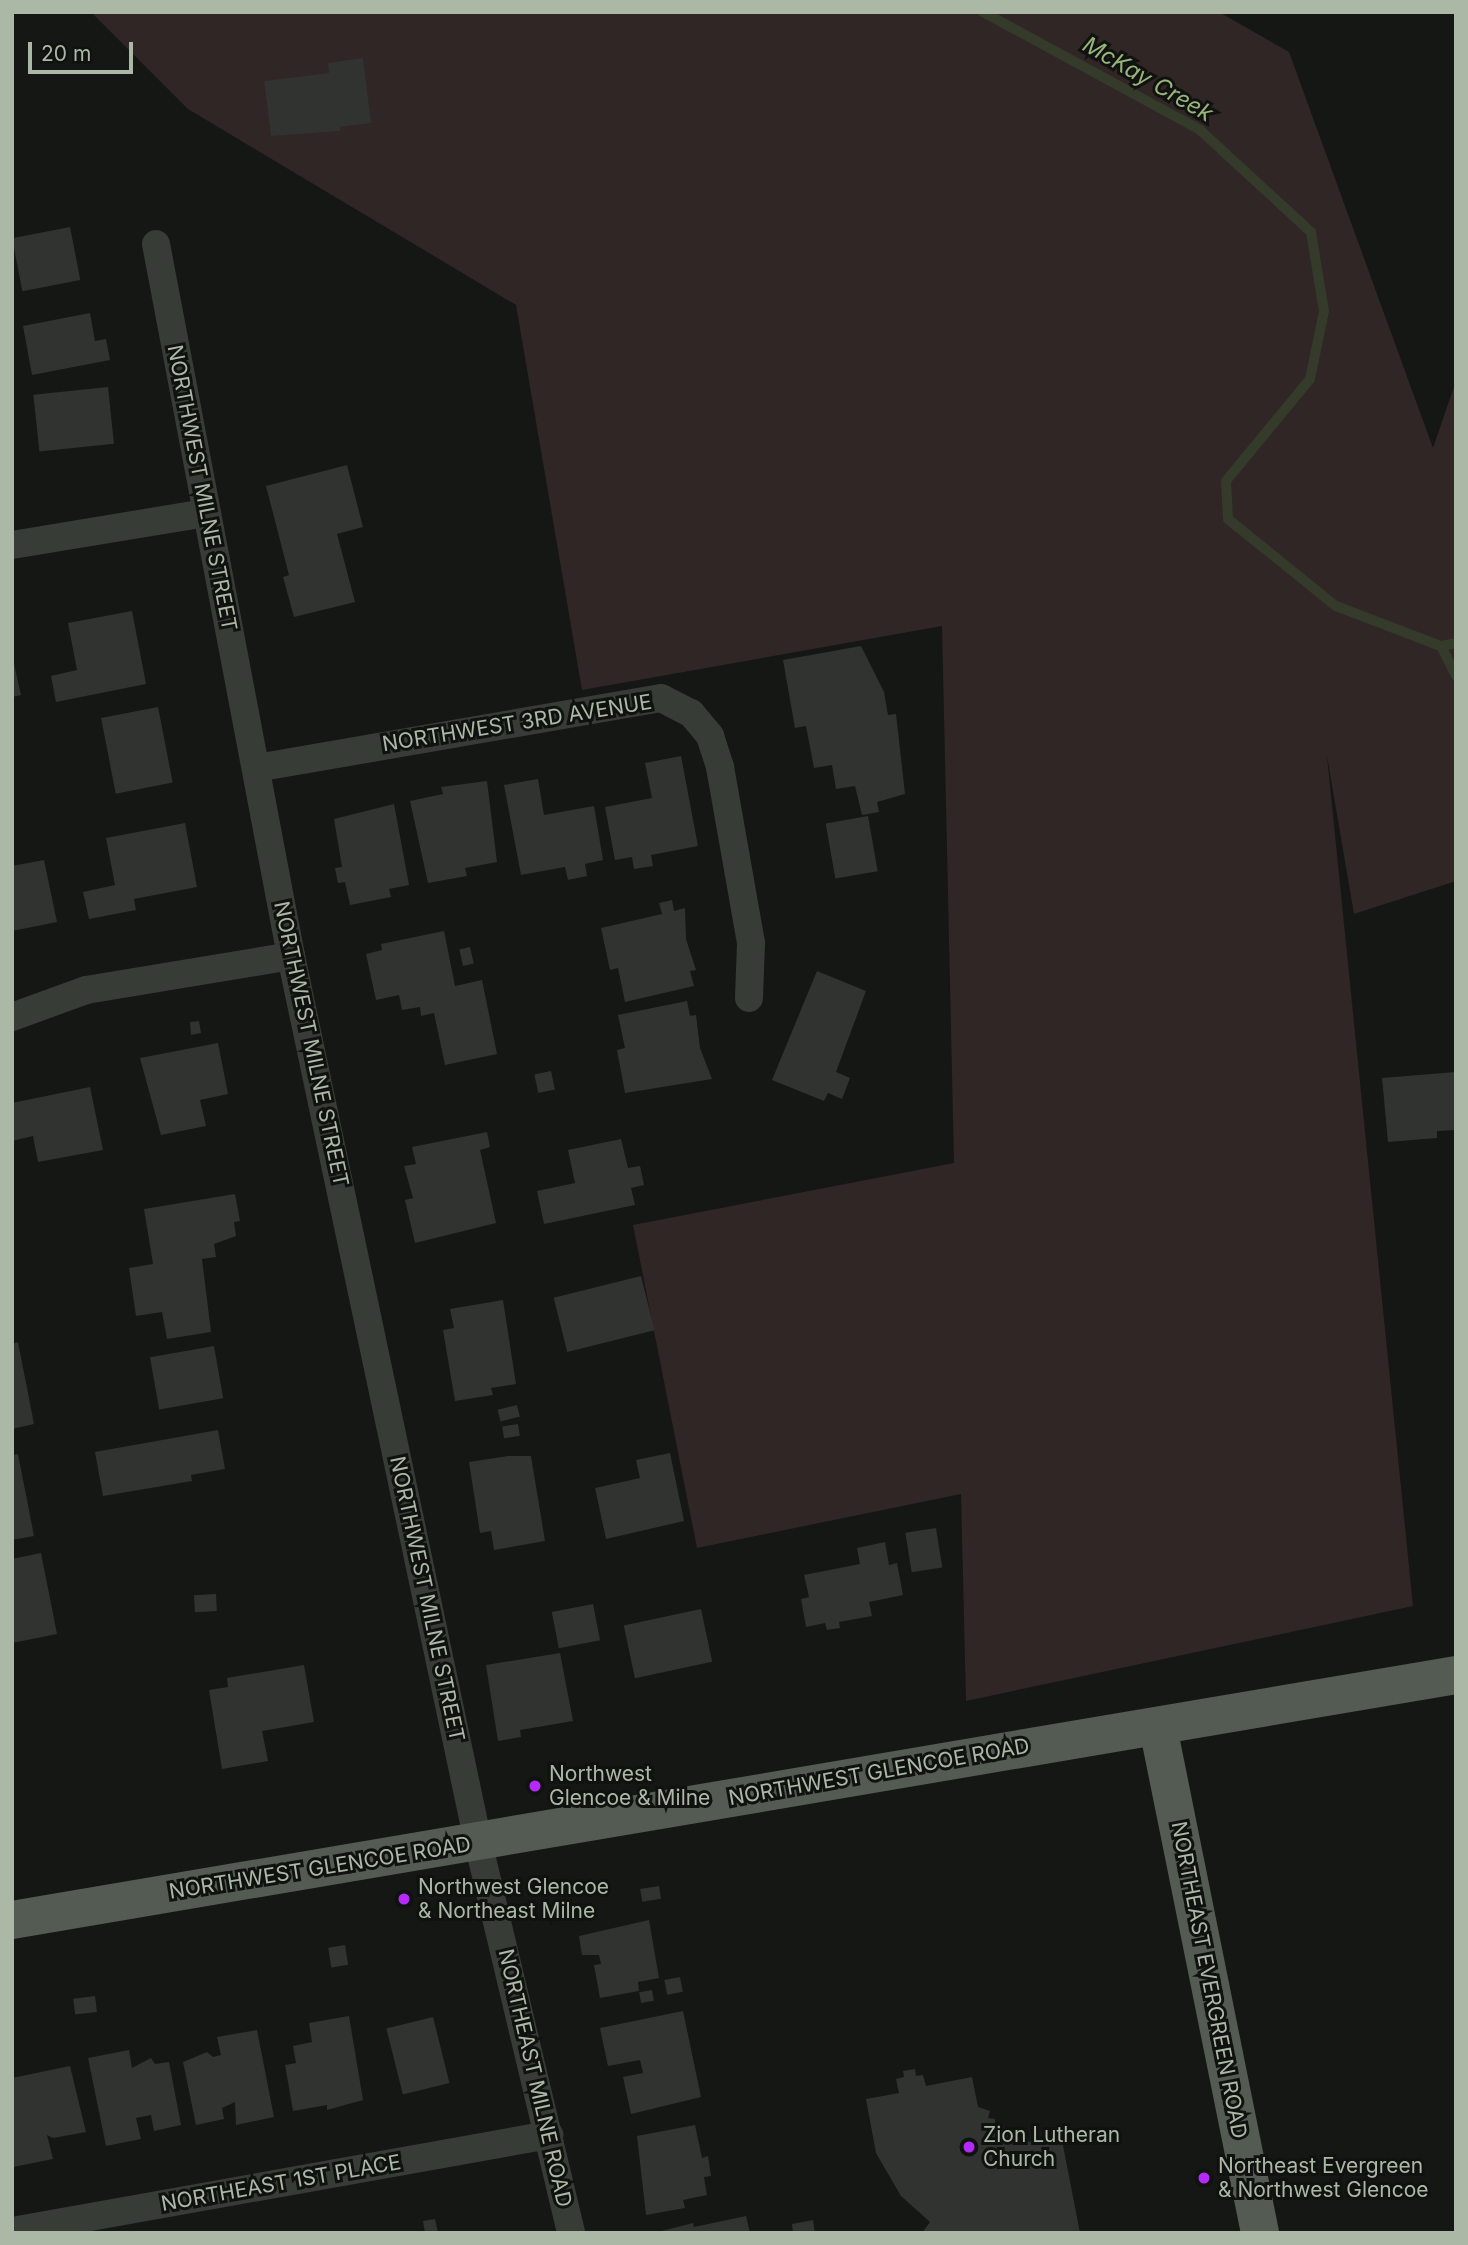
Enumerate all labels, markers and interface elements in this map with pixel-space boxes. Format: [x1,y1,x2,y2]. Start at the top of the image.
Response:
scale bar [32,28,136,72]
water label: McKay Creek [1078,31,1218,127]
text: 20 m [41,41,91,66]
street label: NORTHWEST MILNE STREET [162,343,242,633]
street label: NORTHWEST 3RD AVENUE [380,689,654,757]
street label: NORTHWEST MILNE STREET [268,899,354,1189]
street label: NORTHWEST MILNE STREET [384,1454,470,1744]
street label: NORTHWEST GLENCOE ROAD [727,1733,1031,1811]
place label: Northwest Glencoe & Milne [549,1761,710,1811]
marker: Northwest Glencoe & Milne [527,1778,543,1794]
street label: NORTHEAST EVERGREEN ROAD [1166,1819,1252,2141]
street label: NORTHWEST GLENCOE ROAD [167,1832,473,1904]
place label: Northwest Glencoe & Northeast Milne [418,1874,609,1924]
marker: Northwest Glencoe & Northeast Milne [396,1891,412,1907]
street label: NORTHEAST MILNE ROAD [493,1947,577,2209]
place label: Zion Lutheran Church [983,2122,1120,2172]
marker: Zion Lutheran Church [961,2139,977,2155]
street label: NORTHEAST 1ST PLACE [159,2149,403,2217]
place label: Northeast Evergreen & Northwest Glencoe [1218,2153,1429,2203]
marker: Northeast Evergreen & Northwest Glencoe [1196,2170,1212,2186]

